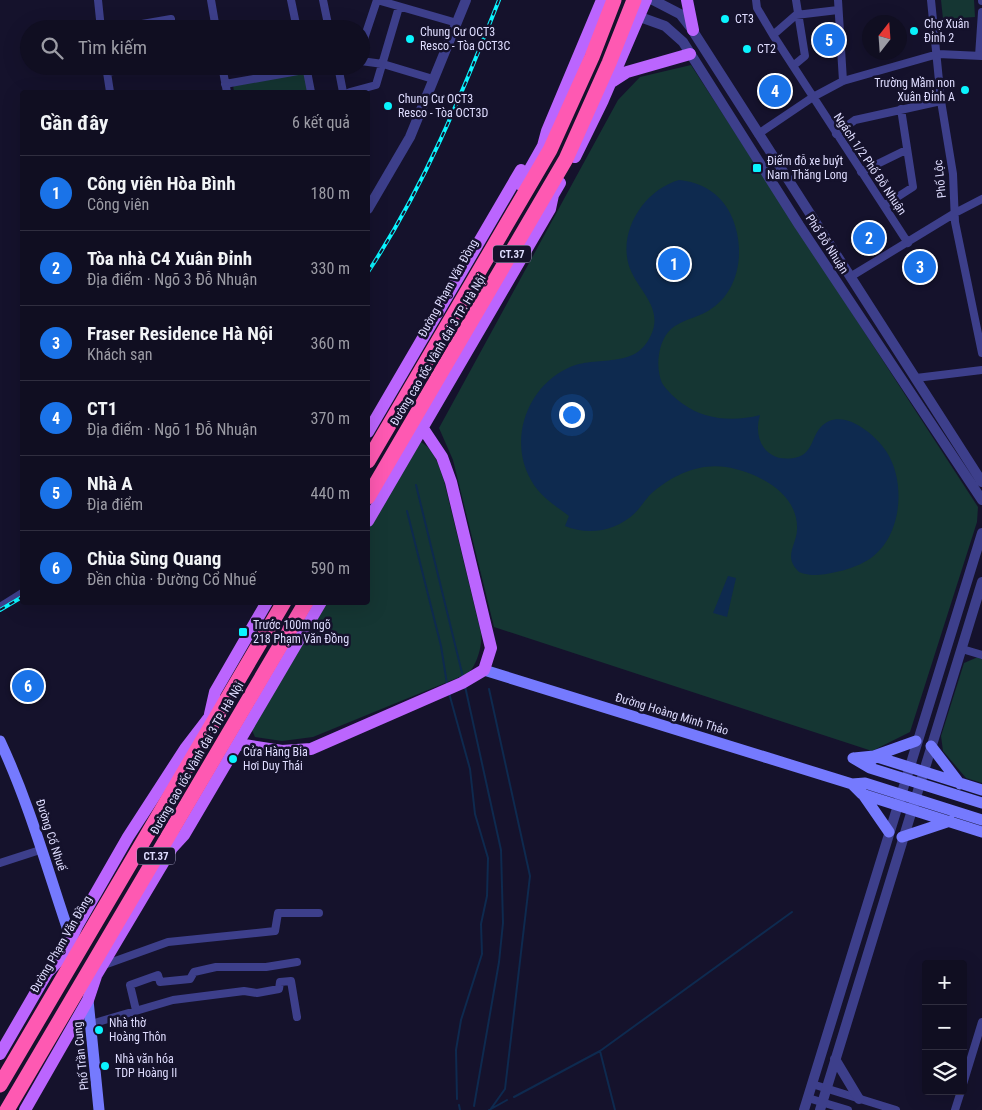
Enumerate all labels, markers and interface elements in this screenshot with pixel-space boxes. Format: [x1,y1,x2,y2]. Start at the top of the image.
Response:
place label: CT3 [735,12,754,26]
marker: CT3 [719,13,731,25]
north arrow [862,15,907,60]
place label: Chợ Xuân Đỉnh 2 [924,17,969,45]
search box [20,20,370,75]
pin: 5 [813,21,845,59]
place label: Chung Cư OCT3 Resco - Tòa OCT3C [420,25,510,53]
marker: Chợ Xuân Đỉnh 2 [908,25,920,37]
marker: Chung Cư OCT3 Resco - Tòa OCT3C [404,33,416,45]
icon: search [38,34,66,62]
text: Tìm kiếm [78,36,147,59]
place label: CT2 [757,42,776,56]
marker: CT2 [741,43,753,55]
pin: 4 [759,72,791,110]
place label: Trường Mầm non Xuân Đỉnh A [874,76,955,104]
marker: Trường Mầm non Xuân Đỉnh A [959,84,971,96]
place label: Chung Cư OCT3 Resco - Tòa OCT3D [398,92,488,120]
marker: Chung Cư OCT3 Resco - Tòa OCT3D [382,100,394,112]
street label: Ngách 1/2 Phố Đỗ Nhuận [831,110,909,218]
text: Gần đây [40,111,108,135]
text: 6 kết quả [292,113,350,132]
place label: Điểm đỗ xe buýt Nam Thăng Long [767,154,848,182]
street label: Phố Lộc [931,159,949,199]
marker: Điểm đỗ xe buýt Nam Thăng Long [751,162,763,174]
text: Công viên Hòa Bình [87,172,236,195]
text: 1 [52,184,60,203]
text: 180 m [311,184,350,203]
text: Công viên [87,195,149,214]
street label: Phố Đỗ Nhuận [803,212,851,276]
pin: 2 [853,219,885,257]
street label: Đường Phạm Văn Đồng [415,237,481,339]
road number: CT.37 [493,245,531,262]
pin: 1 [658,245,690,283]
text: Tòa nhà C4 Xuân Đỉnh [87,247,252,270]
pin: 3 [904,248,936,286]
text: 2 [52,259,60,278]
text: 330 m [311,259,350,278]
text: Địa điểm · Ngõ 3 Đỗ Nhuận [87,270,257,289]
street label: Đường cao tốc Vành đai 3 TP. Hà Nội [387,272,489,428]
text: Fraser Residence Hà Nội [87,322,273,345]
text: 3 [52,334,60,353]
text: 360 m [311,334,350,353]
text: Khách sạn [87,345,153,364]
text: CT1 [87,397,117,420]
your location [559,402,585,428]
text: 4 [52,409,60,428]
text: 370 m [311,409,350,428]
text: Địa điểm · Ngõ 1 Đỗ Nhuận [87,420,257,439]
text: Nhà A [87,472,133,495]
text: 5 [52,484,60,503]
text: 440 m [311,484,350,503]
text: Địa điểm [87,495,143,514]
text: Chùa Sùng Quang [87,547,221,570]
text: 6 [52,559,60,578]
text: 590 m [311,559,350,578]
text: Đền chùa · Đường Cổ Nhuế [87,570,256,589]
place label: Trước 100m ngõ 218 Phạm Văn Đồng [253,618,349,646]
marker: Trước 100m ngõ 218 Phạm Văn Đồng [237,626,249,638]
pin: 6 [12,667,44,705]
street label: Đường cao tốc Vành đai 3 TP. Hà Nội [148,679,246,837]
street label: Đường Hoàng Minh Thảo [614,690,730,738]
place label: Cửa Hàng Bia Hơi Duy Thái [243,745,308,773]
marker: Cửa Hàng Bia Hơi Duy Thái [227,753,239,765]
street label: Đường Cổ Nhuế [33,797,70,874]
road number: CT.37 [137,848,175,864]
street label: Đường Phạm Văn Đồng [28,893,95,995]
map controls [922,960,967,1095]
button: + [922,960,967,1005]
button: − [922,1005,967,1050]
place label: Nhà thờ Hoàng Thôn [109,1016,167,1044]
street label: Phố Trần Cung [70,1021,92,1091]
marker: Nhà thờ Hoàng Thôn [93,1024,105,1036]
button: layers [922,1050,967,1095]
place label: Nhà văn hóa TDP Hoàng II [115,1052,177,1080]
marker: Nhà văn hóa TDP Hoàng II [99,1060,111,1072]

